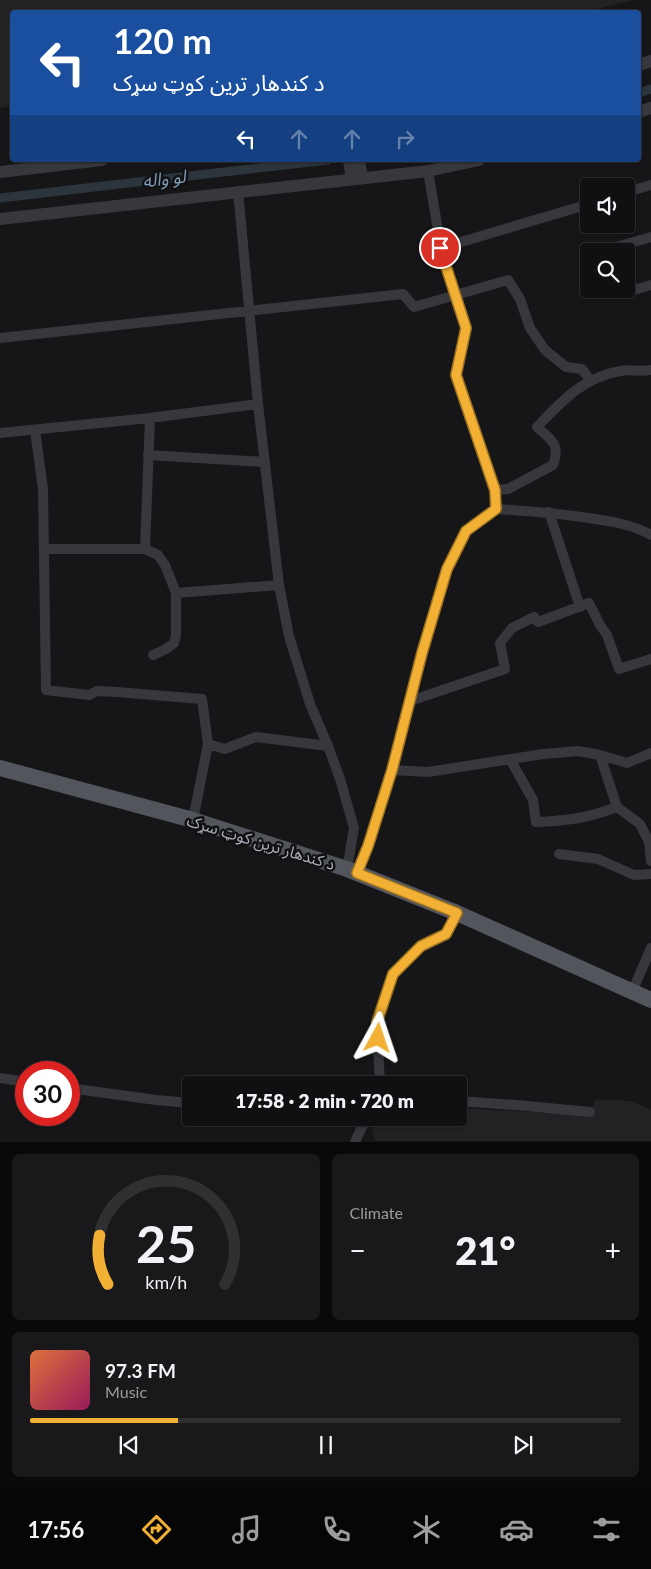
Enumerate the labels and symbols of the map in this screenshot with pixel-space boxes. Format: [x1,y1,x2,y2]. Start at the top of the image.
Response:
water label: لو واله [141,164,189,193]
pin [419,227,461,269]
street label: د کندهار ترين کوټ سړک [185,810,337,874]
position arrow [351,1011,403,1063]
speed limit sign: 30 [15,1061,80,1126]

